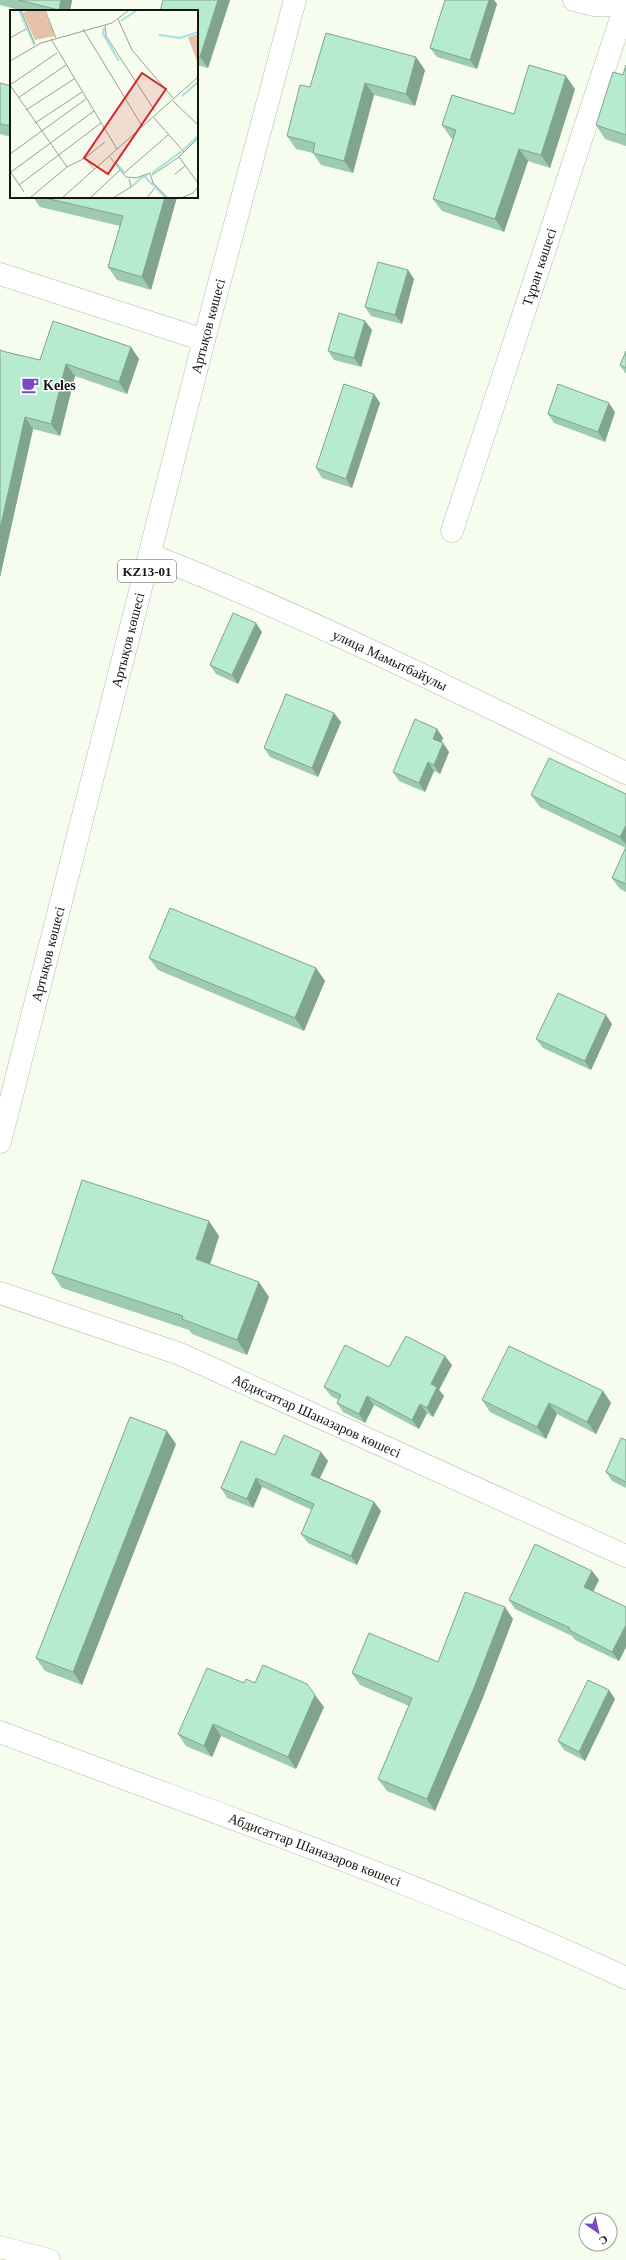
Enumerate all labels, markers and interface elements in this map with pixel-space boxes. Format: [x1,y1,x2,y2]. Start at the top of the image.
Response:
inset map [10,10,198,198]
street label: Тұран көшесі [520,226,559,308]
street label: Артықов көшесі [189,277,228,375]
cafe icon: Keles [20,375,40,395]
place label: Keles [43,378,76,393]
road number: KZ13-01 [118,560,176,582]
street label: Артықов көшесі [109,591,148,689]
street label: улица Мамытбайулы [330,627,450,694]
street label: Артықов көшесі [29,905,68,1003]
street label: Абдисаттар Шаназаров көшесі [230,1372,403,1461]
street label: Абдисаттар Шаназаров көшесі [226,1811,403,1890]
north arrow [578,2212,618,2252]
text: С [597,2233,610,2248]

